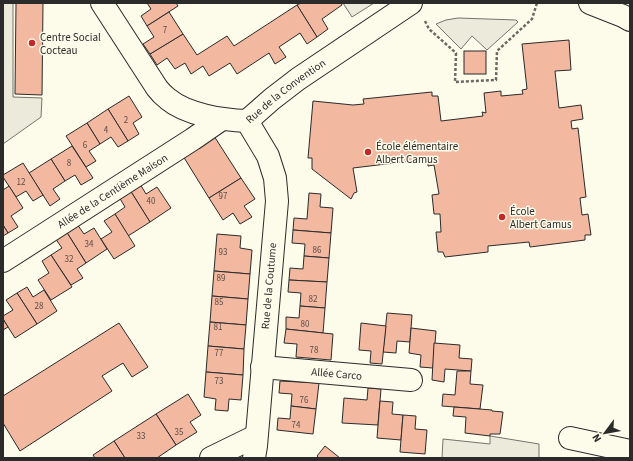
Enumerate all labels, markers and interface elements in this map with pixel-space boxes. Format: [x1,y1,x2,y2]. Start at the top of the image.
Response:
house number: 7 [163,24,168,37]
place label: Centre Social Cocteau [40,30,101,58]
marker: Centre Social Cocteau [27,38,37,48]
street label: Rue de la Convention [242,55,328,127]
house number: 2 [124,114,129,127]
house number: 4 [104,124,109,137]
house number: 6 [83,139,88,152]
place label: École élémentaire Albert Camus [376,139,459,167]
marker: École élémentaire Albert Camus [363,147,373,157]
street label: Allée de la Centième Maison [54,150,170,232]
house number: 8 [67,157,72,170]
house number: 12 [17,176,26,189]
house number: 97 [219,190,228,203]
house number: 40 [147,195,156,208]
place label: École Albert Camus [510,204,572,232]
marker: École Albert Camus [497,212,507,222]
house number: 34 [85,238,94,251]
street label: Rue de la Coutume [258,242,280,330]
house number: 86 [313,244,322,257]
house number: 93 [219,246,228,259]
house number: 32 [65,253,74,266]
house number: 89 [217,272,226,285]
house number: 82 [309,293,318,306]
house number: 85 [215,296,224,309]
house number: 28 [35,300,44,313]
house number: 80 [301,318,310,331]
house number: 81 [214,321,222,334]
house number: 78 [310,344,319,357]
house number: 77 [215,347,224,360]
street label: Allée Carco [311,364,363,383]
house number: 73 [215,375,224,388]
house number: 76 [300,394,309,407]
north arrow [585,413,625,453]
house number: 74 [292,419,301,432]
house number: 35 [175,426,184,439]
house number: 33 [137,430,146,443]
text: N [589,431,605,445]

